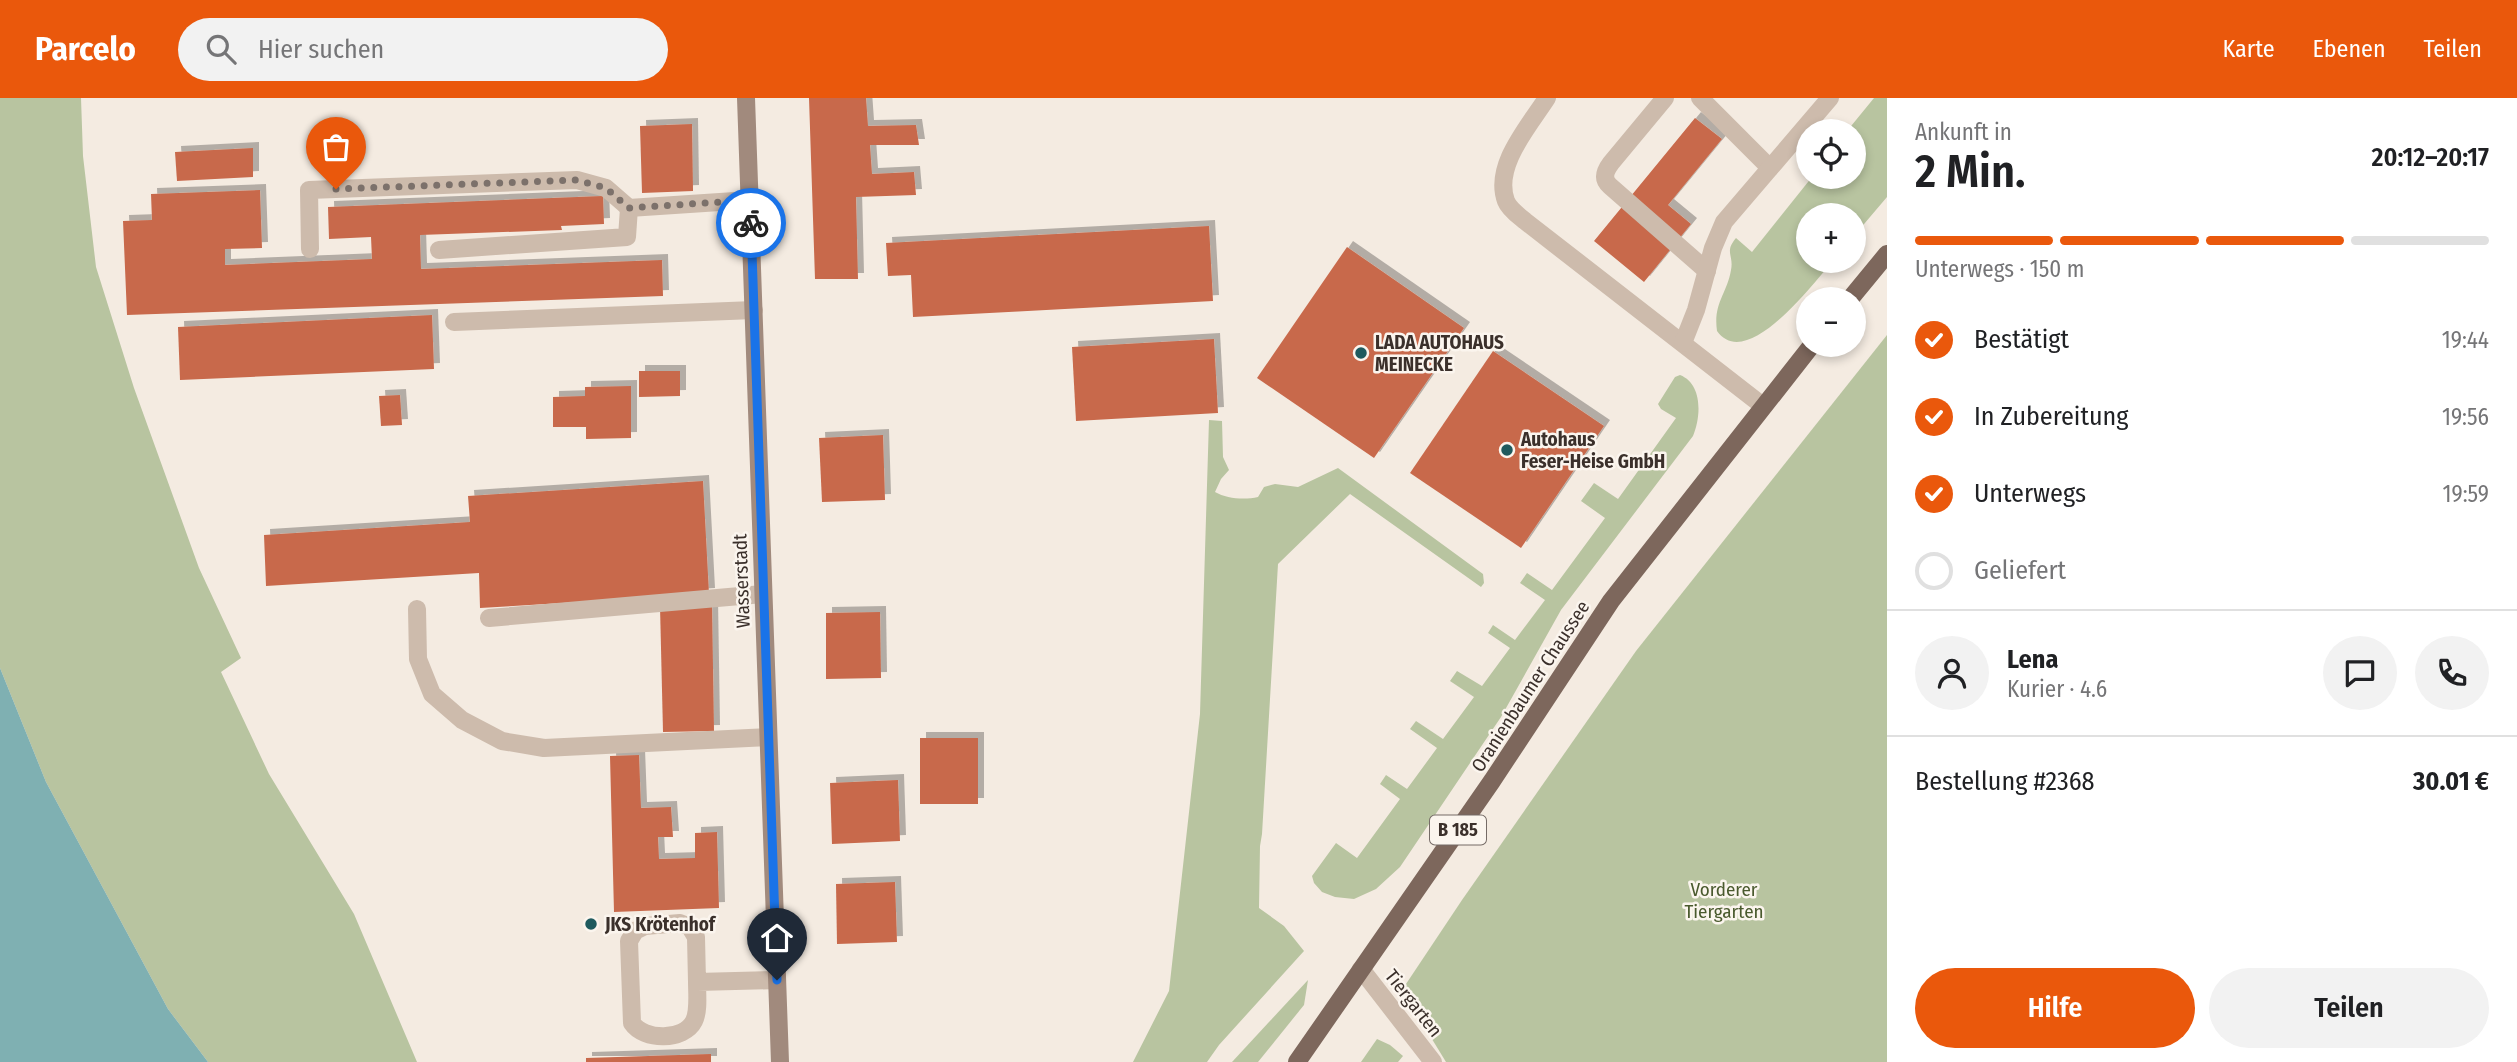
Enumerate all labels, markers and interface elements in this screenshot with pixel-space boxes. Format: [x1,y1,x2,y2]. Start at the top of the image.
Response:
search box [178,18,668,81]
text: Parcelo [35,29,136,69]
icon: search [202,30,240,68]
text: Hier suchen [258,34,384,65]
text: Karte [2223,35,2275,63]
text: Ebenen [2313,35,2386,63]
text: Teilen [2424,35,2482,63]
pin [306,117,366,189]
text: Ankunft in [1915,118,2012,146]
map controls [1796,119,1866,357]
button: locate [1796,119,1866,189]
icon: bag [317,128,355,166]
text: 20:12–20:17 [2372,142,2489,173]
text: 2 Min. [1915,144,2025,199]
courier [716,188,786,258]
button: + [1796,203,1866,273]
icon: bike [732,204,770,242]
text: Unterwegs · 150 m [1915,255,2084,283]
button: − [1796,287,1866,357]
icon: check [1915,321,1953,359]
text: Bestätigt [1974,324,2069,355]
text: 19:44 [2442,326,2489,354]
place label: LADA AUTOHAUS MEINECKE [1375,331,1504,376]
marker: LADA AUTOHAUS MEINECKE [1353,345,1369,361]
icon: check [1915,398,1953,436]
text: In Zubereitung [1974,401,2128,432]
text: 19:56 [2442,403,2489,431]
place label: Autohaus Feser-Heise GmbH [1520,428,1665,473]
marker: Autohaus Feser-Heise GmbH [1499,442,1515,458]
icon: check [1915,475,1953,513]
text: Unterwegs [1974,478,2086,509]
text: 19:59 [2442,480,2489,508]
street label: Wasserstadt [728,533,755,629]
text: Geliefert [1974,555,2066,586]
street label: Oranienbaumer Chaussee [1467,596,1594,776]
button: person [1915,636,1989,710]
button: chat [2323,636,2397,710]
button: phone [2415,636,2489,710]
text: Lena [2007,644,2058,675]
text: Kurier · 4.6 [2007,675,2107,703]
text: Bestellung #2368 [1915,766,2095,797]
text: 30.01 € [2413,766,2489,797]
road number: B 185 [1430,816,1486,844]
park label: Vorderer Tiergarten [1684,878,1764,923]
pin [747,908,807,980]
place label: JKS Krötenhof [604,913,717,936]
marker: JKS Krötenhof [583,916,599,932]
icon: home [758,919,796,957]
street label: Tiergarten [1380,965,1447,1042]
button: Hilfe [1915,968,2195,1048]
button: Teilen [2209,968,2489,1048]

